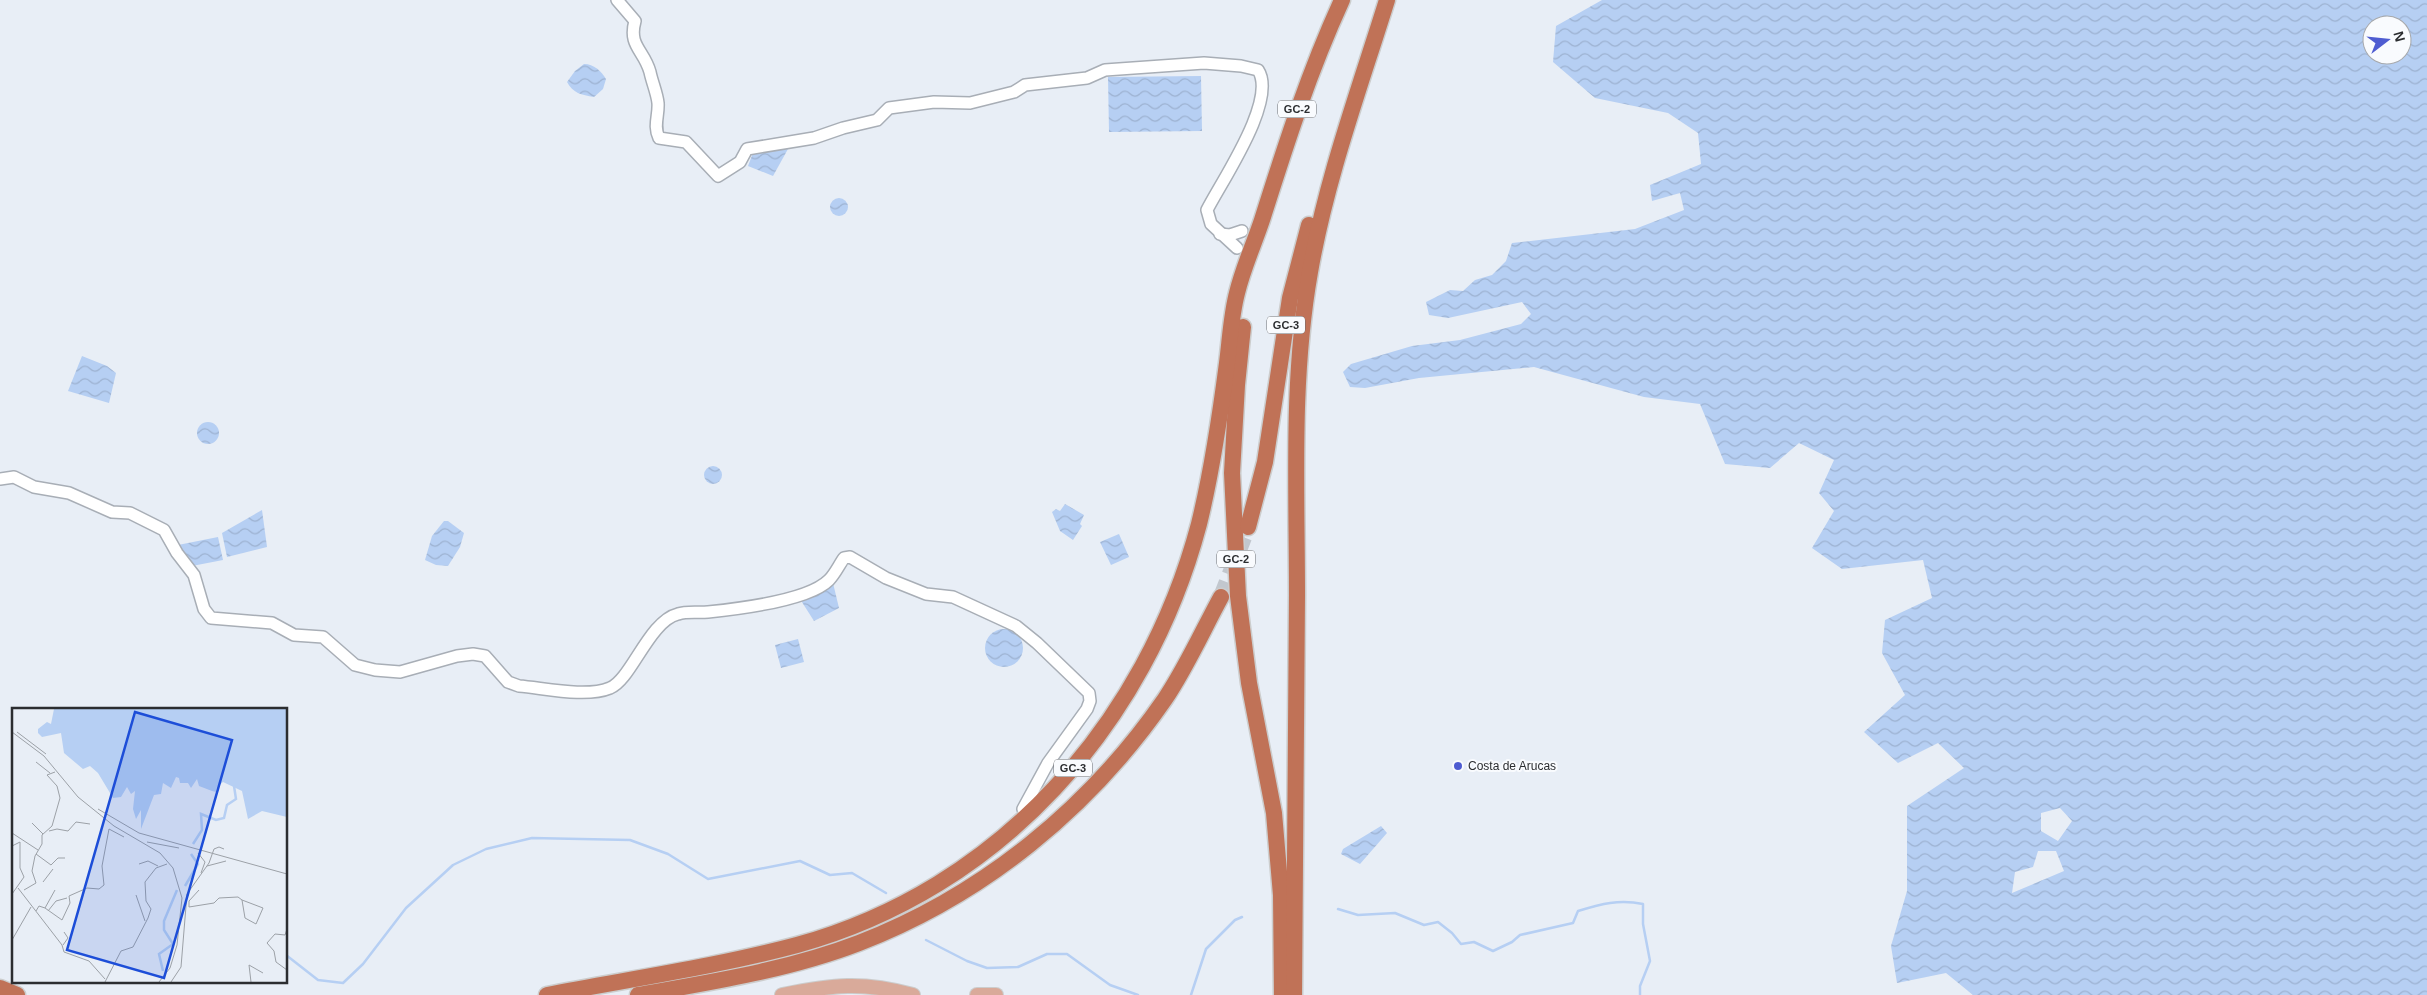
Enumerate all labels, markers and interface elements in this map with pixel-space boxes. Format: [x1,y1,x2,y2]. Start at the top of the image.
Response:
north arrow [2362,15,2412,65]
text: N [2390,29,2409,43]
road number: GC-2 [1278,100,1316,118]
road number: GC-3 [1267,316,1305,334]
road number: GC-2 [1217,550,1255,568]
inset map [12,708,288,982]
place label: Costa de Arucas [1468,759,1556,773]
road number: GC-3 [1054,760,1092,776]
marker: Costa de Arucas [1452,760,1464,772]

